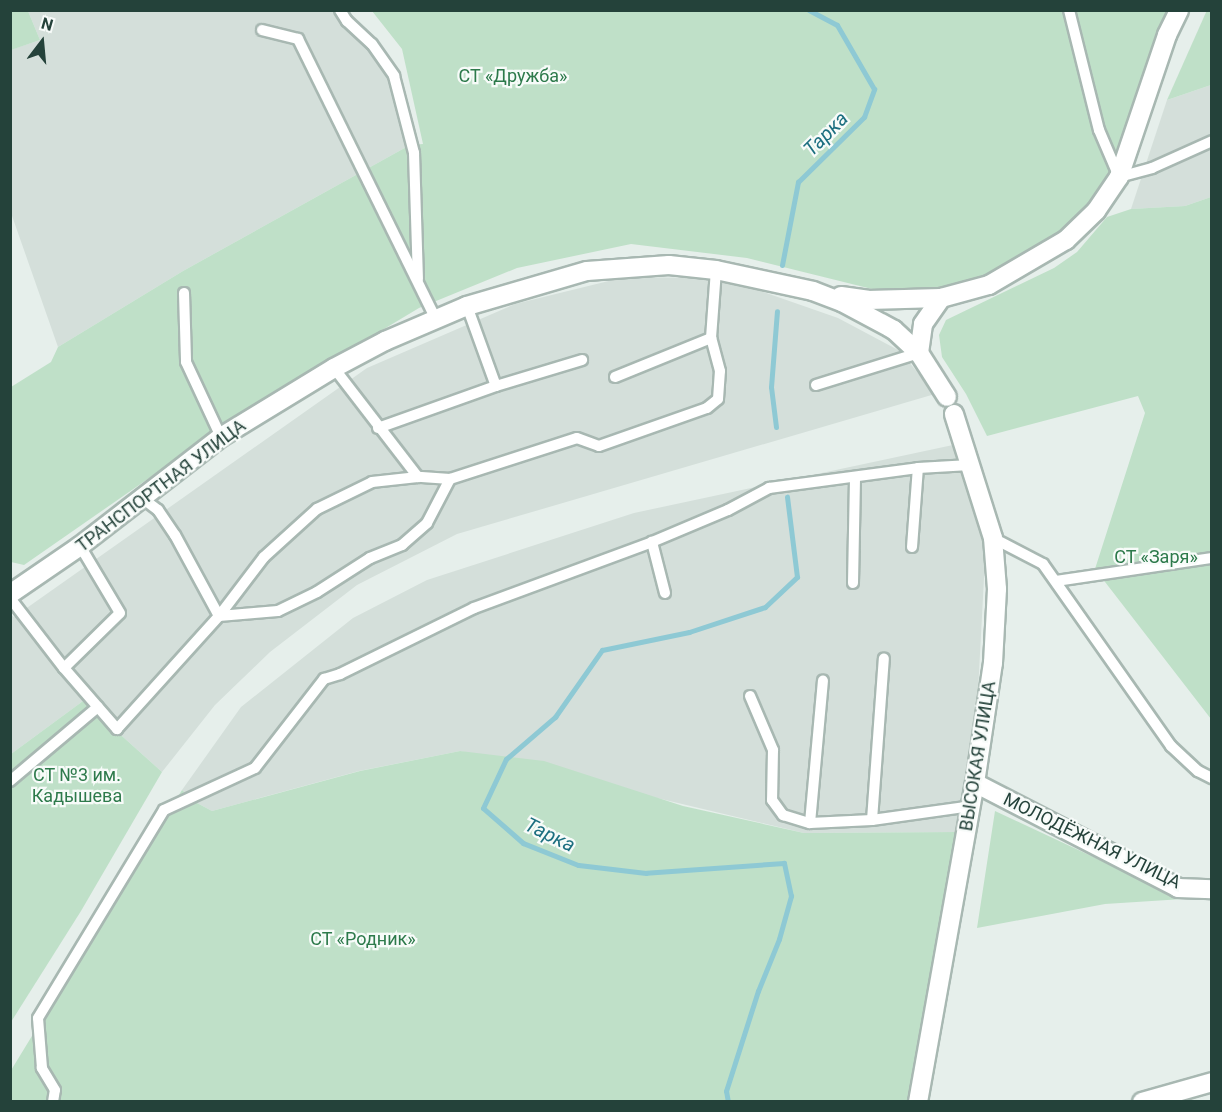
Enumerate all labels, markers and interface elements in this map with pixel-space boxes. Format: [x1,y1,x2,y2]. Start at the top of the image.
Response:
north arrow [12,12,72,72]
text: N [39,14,55,35]
park label: СТ «Дружба» [458,65,568,87]
water label: Тарка [799,107,853,161]
street label: ТРАНСПОРТНАЯ УЛИЦА [72,415,250,557]
park label: СТ «Заря» [1114,546,1198,568]
street label: ВЫСОКАЯ УЛИЦА [955,679,1001,833]
park label: СТ №3 им. Кадышева [32,765,122,808]
street label: МОЛОДЁЖНАЯ УЛИЦА [1000,789,1184,893]
water label: Тарка [521,813,579,857]
park label: СТ «Родник» [310,928,416,950]

